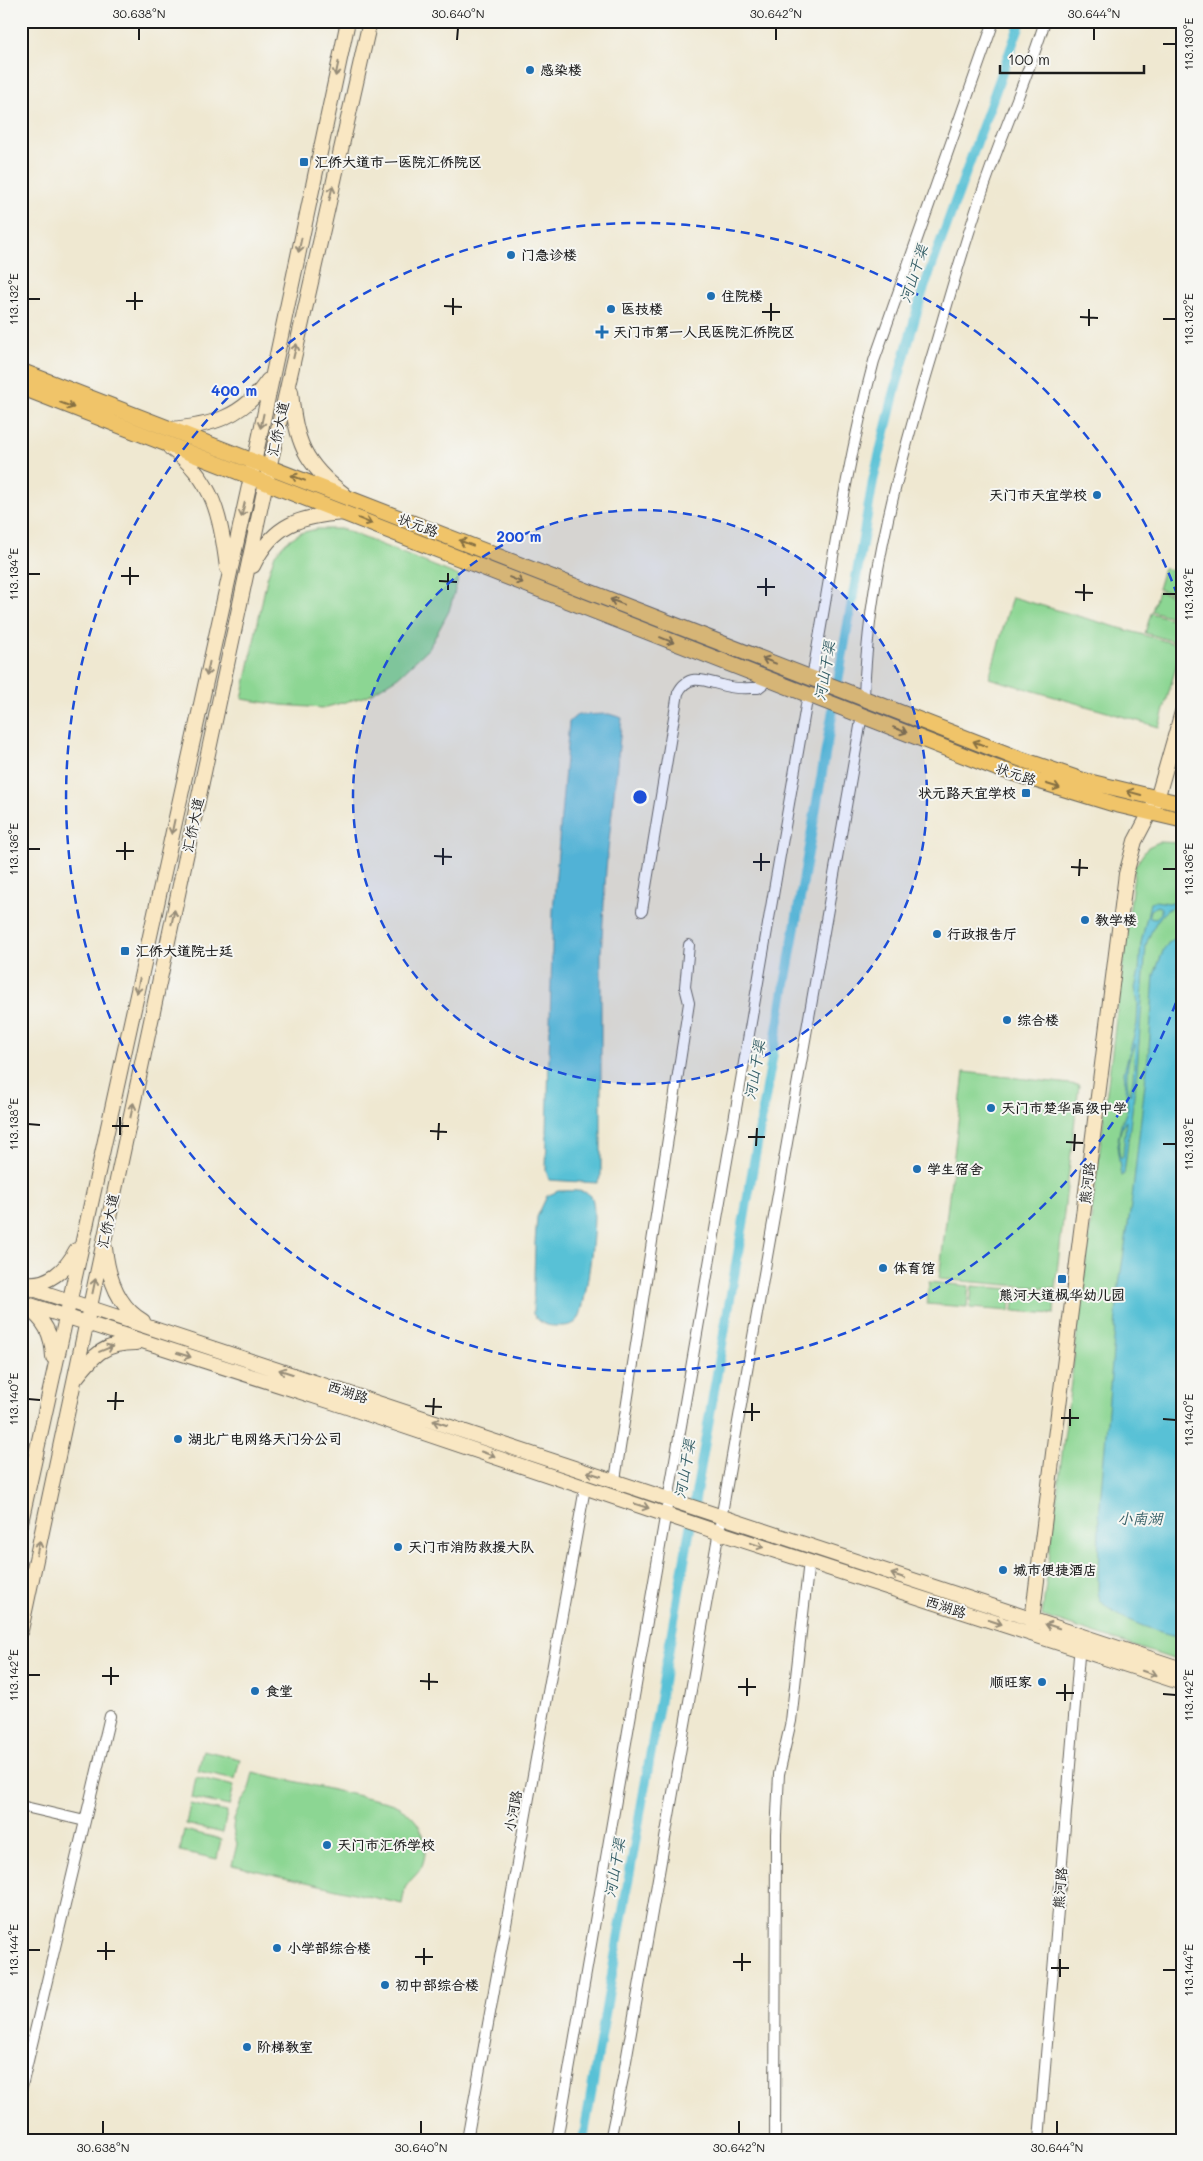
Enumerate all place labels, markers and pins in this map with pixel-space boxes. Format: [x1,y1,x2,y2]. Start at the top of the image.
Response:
place label: 感染楼 [540,60,582,79]
marker: 感染楼 [524,64,536,76]
place label: 汇侨大道市一医院汇侨院区 [314,152,482,171]
marker: 汇侨大道市一医院汇侨院区 [298,156,310,168]
place label: 门急诊楼 [521,245,577,264]
marker: 门急诊楼 [505,249,517,261]
place label: 住院楼 [721,286,763,305]
marker: 住院楼 [705,290,717,302]
place label: 医技楼 [621,299,663,318]
marker: 医技楼 [605,303,617,315]
place label: 天门市第一人民医院汇侨院区 [613,322,795,341]
marker: 天门市第一人民医院汇侨院区 [595,325,609,339]
place label: 天门市天宜学校 [989,485,1087,504]
marker: 天门市天宜学校 [1091,489,1103,501]
place label: 状元路天宜学校 [918,783,1016,802]
marker: 状元路天宜学校 [1020,787,1032,799]
centre of rings [631,788,649,806]
place label: 教学楼 [1095,910,1137,929]
marker: 教学楼 [1079,914,1091,926]
place label: 行政报告厅 [947,924,1017,943]
marker: 行政报告厅 [931,928,943,940]
place label: 汇侨大道院士廷 [135,941,233,960]
marker: 汇侨大道院士廷 [119,945,131,957]
place label: 综合楼 [1017,1010,1059,1029]
marker: 综合楼 [1001,1014,1013,1026]
place label: 天门市楚华高级中学 [1001,1098,1127,1117]
marker: 天门市楚华高级中学 [985,1102,997,1114]
place label: 学生宿舍 [927,1159,983,1178]
marker: 学生宿舍 [911,1163,923,1175]
place label: 体育馆 [893,1258,935,1277]
marker: 体育馆 [877,1262,889,1274]
marker: 熊河大道枫华幼儿园 [1056,1273,1068,1285]
place label: 熊河大道枫华幼儿园 [999,1285,1125,1304]
place label: 湖北广电网络天门分公司 [188,1429,342,1448]
marker: 湖北广电网络天门分公司 [172,1433,184,1445]
place label: 天门市消防救援大队 [408,1537,534,1556]
marker: 天门市消防救援大队 [392,1541,404,1553]
place label: 城市便捷酒店 [1013,1560,1097,1579]
marker: 城市便捷酒店 [997,1564,1009,1576]
place label: 顺旺家 [990,1672,1032,1691]
marker: 顺旺家 [1036,1676,1048,1688]
place label: 食堂 [265,1681,293,1700]
marker: 食堂 [249,1685,261,1697]
place label: 天门市汇侨学校 [337,1835,435,1854]
marker: 天门市汇侨学校 [321,1839,333,1851]
place label: 小学部综合楼 [287,1938,371,1957]
marker: 小学部综合楼 [271,1942,283,1954]
place label: 初中部综合楼 [395,1975,479,1994]
marker: 初中部综合楼 [379,1979,391,1991]
place label: 阶梯教室 [257,2037,313,2056]
marker: 阶梯教室 [241,2041,253,2053]

